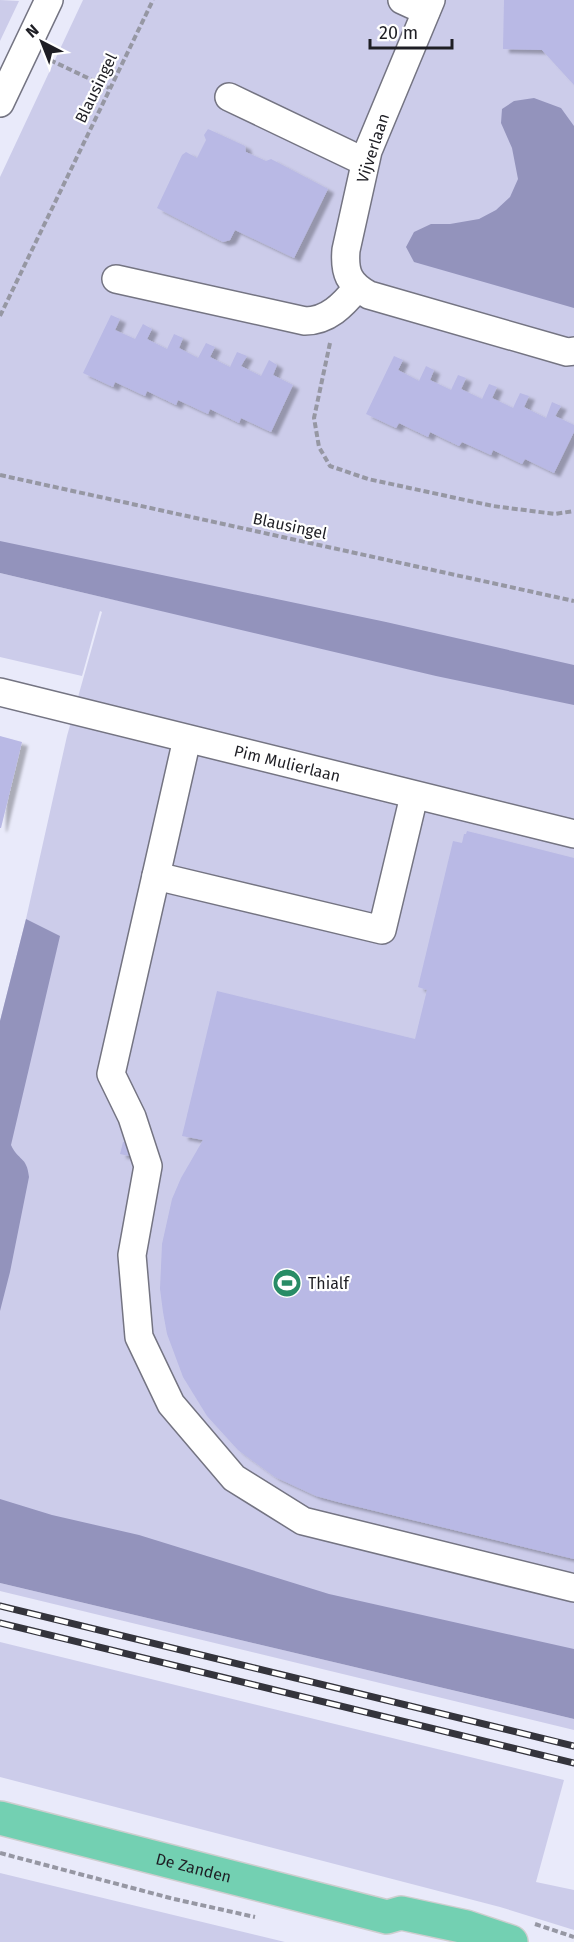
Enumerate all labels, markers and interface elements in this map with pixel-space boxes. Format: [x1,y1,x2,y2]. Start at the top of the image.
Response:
north arrow [12,12,72,72]
scale bar [370,12,452,50]
text: N [22,21,43,42]
text: 20 m [379,22,418,44]
street label: Blausingel [71,50,121,126]
street label: Vijverlaan [353,111,393,185]
street label: Blausingel [251,509,329,543]
street label: Pim Mulierlaan [232,741,343,785]
sports icon: Thialf [271,1267,303,1299]
place label: Thialf [308,1274,350,1293]
street label: De Zanden [154,1849,234,1886]

